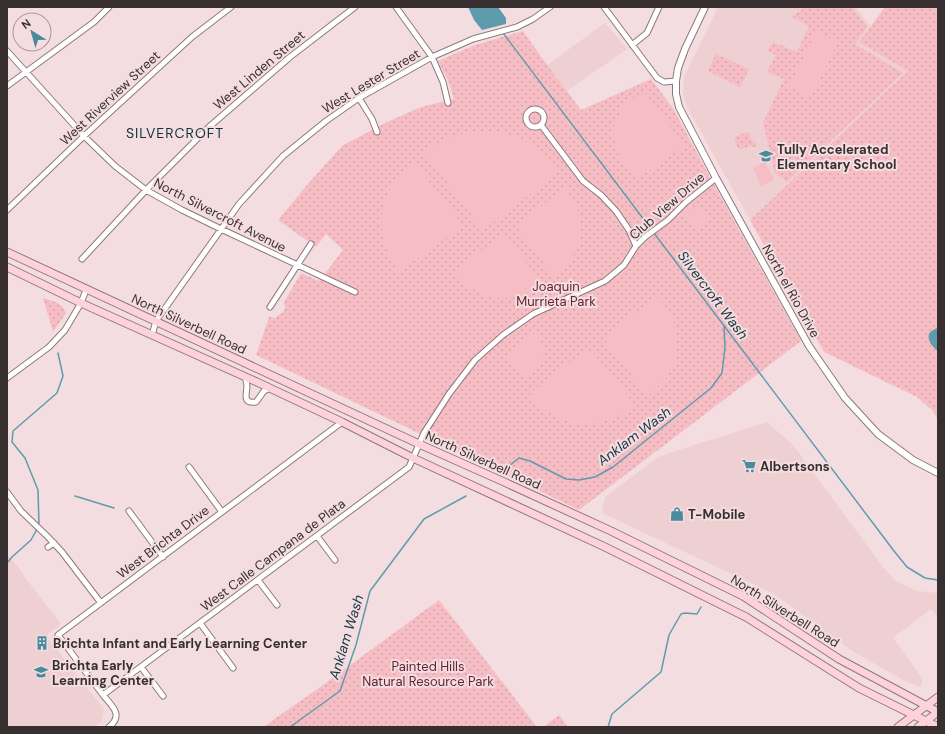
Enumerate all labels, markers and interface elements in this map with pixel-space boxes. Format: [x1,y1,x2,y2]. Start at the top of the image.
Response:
north arrow [12,12,52,52]
text: N [19,16,33,32]
street label: West Linden Street [210,27,308,113]
street label: West Lester Street [319,45,423,117]
street label: West Riverview Street [56,47,164,149]
district label: SILVERCROFT [126,124,224,142]
place label: Tully Accelerated Elementary School [777,141,897,173]
school or university icon: Tully Accelerated Elementary School [758,148,774,164]
street label: Club View Drive [626,169,708,243]
street label: North Silvercroft Avenue [151,174,289,256]
street label: North el Rio Drive [758,241,824,341]
water label: Silvercroft Wash [674,247,752,343]
park label: Joaquin Murrieta Park [516,278,596,310]
street label: North Silverbell Road [129,290,249,358]
water label: Anklam Wash [593,402,674,470]
street label: North Silverbell Road [423,427,543,493]
supermarket icon: Albertsons [741,458,757,474]
place label: Albertsons [760,458,830,475]
street label: West Calle Campana de Plata [197,495,349,615]
street label: West Brichta Drive [113,502,213,582]
shop icon: T-Mobile [669,506,685,522]
place label: T-Mobile [688,506,746,523]
street label: North Silverbell Road [728,571,842,651]
water label: Anklam Wash [324,592,367,682]
building icon: Brichta Infant and Early Learning Center [34,635,50,651]
place label: Brichta Infant and Early Learning Center [53,635,308,652]
place label: Brichta Early Learning Center [52,657,155,689]
park label: Painted Hills Natural Resource Park [362,658,494,690]
school or university icon: Brichta Early Learning Center [33,664,49,680]

